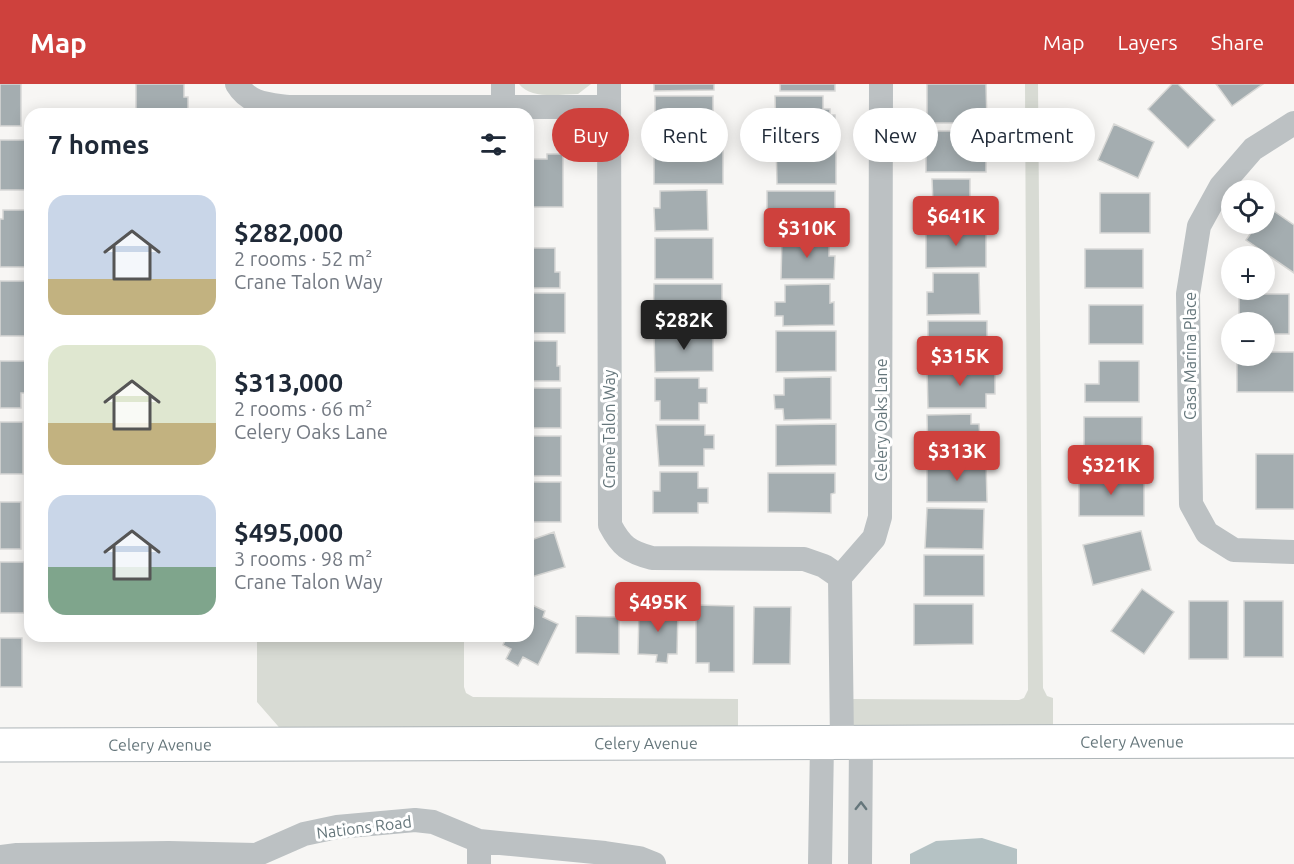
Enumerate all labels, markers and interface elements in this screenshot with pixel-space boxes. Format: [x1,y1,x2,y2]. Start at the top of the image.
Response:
text: Map [30,27,87,58]
text: Map [1043,30,1084,54]
text: Layers [1117,30,1178,54]
text: Share [1211,30,1264,54]
chip: Buy [552,108,629,162]
chip: Rent [641,108,728,162]
chip: Filters [740,108,841,162]
chip: New [853,108,938,162]
chip: Apartment [950,108,1095,162]
icon: filters [477,128,510,161]
text: 7 homes [48,130,149,159]
map controls [1221,180,1275,366]
button: locate [1221,180,1275,234]
pin: $641K [914,196,998,247]
text: $641K [927,204,985,227]
pin: $310K [765,208,849,259]
text: $310K [778,216,836,239]
text: $282,000 [234,218,343,247]
icon: home [96,219,168,291]
button: + [1221,246,1275,300]
text: 2 rooms · 52 m² [234,247,372,270]
text: Crane Talon Way [234,270,383,293]
street label: Casa Marina Place [1181,292,1199,420]
pin: $282K [642,300,726,351]
text: $282K [655,308,713,331]
button: − [1221,312,1275,366]
pin: $315K [918,336,1002,387]
text: $315K [931,344,989,367]
street label: Celery Oaks Lane [872,358,890,482]
text: $313,000 [234,368,343,397]
icon: home [96,369,168,441]
street label: Crane Talon Way [600,369,618,488]
text: 2 rooms · 66 m² [234,397,372,420]
text: Celery Oaks Lane [234,420,388,443]
pin: $313K [915,431,999,482]
text: $313K [928,439,986,462]
pin: $321K [1069,445,1153,496]
text: $321K [1082,453,1140,476]
text: $495,000 [234,518,343,547]
icon: home [96,519,168,591]
text: 3 rooms · 98 m² [234,547,372,570]
text: Crane Talon Way [234,570,383,593]
pin: $495K [616,582,700,633]
text: $495K [629,590,687,613]
street label: Celery Avenue [1080,732,1184,751]
street label: Celery Avenue [594,734,698,752]
street label: Celery Avenue [108,735,212,754]
one-way arrow [854,801,867,810]
street label: Nations Road [315,812,413,842]

